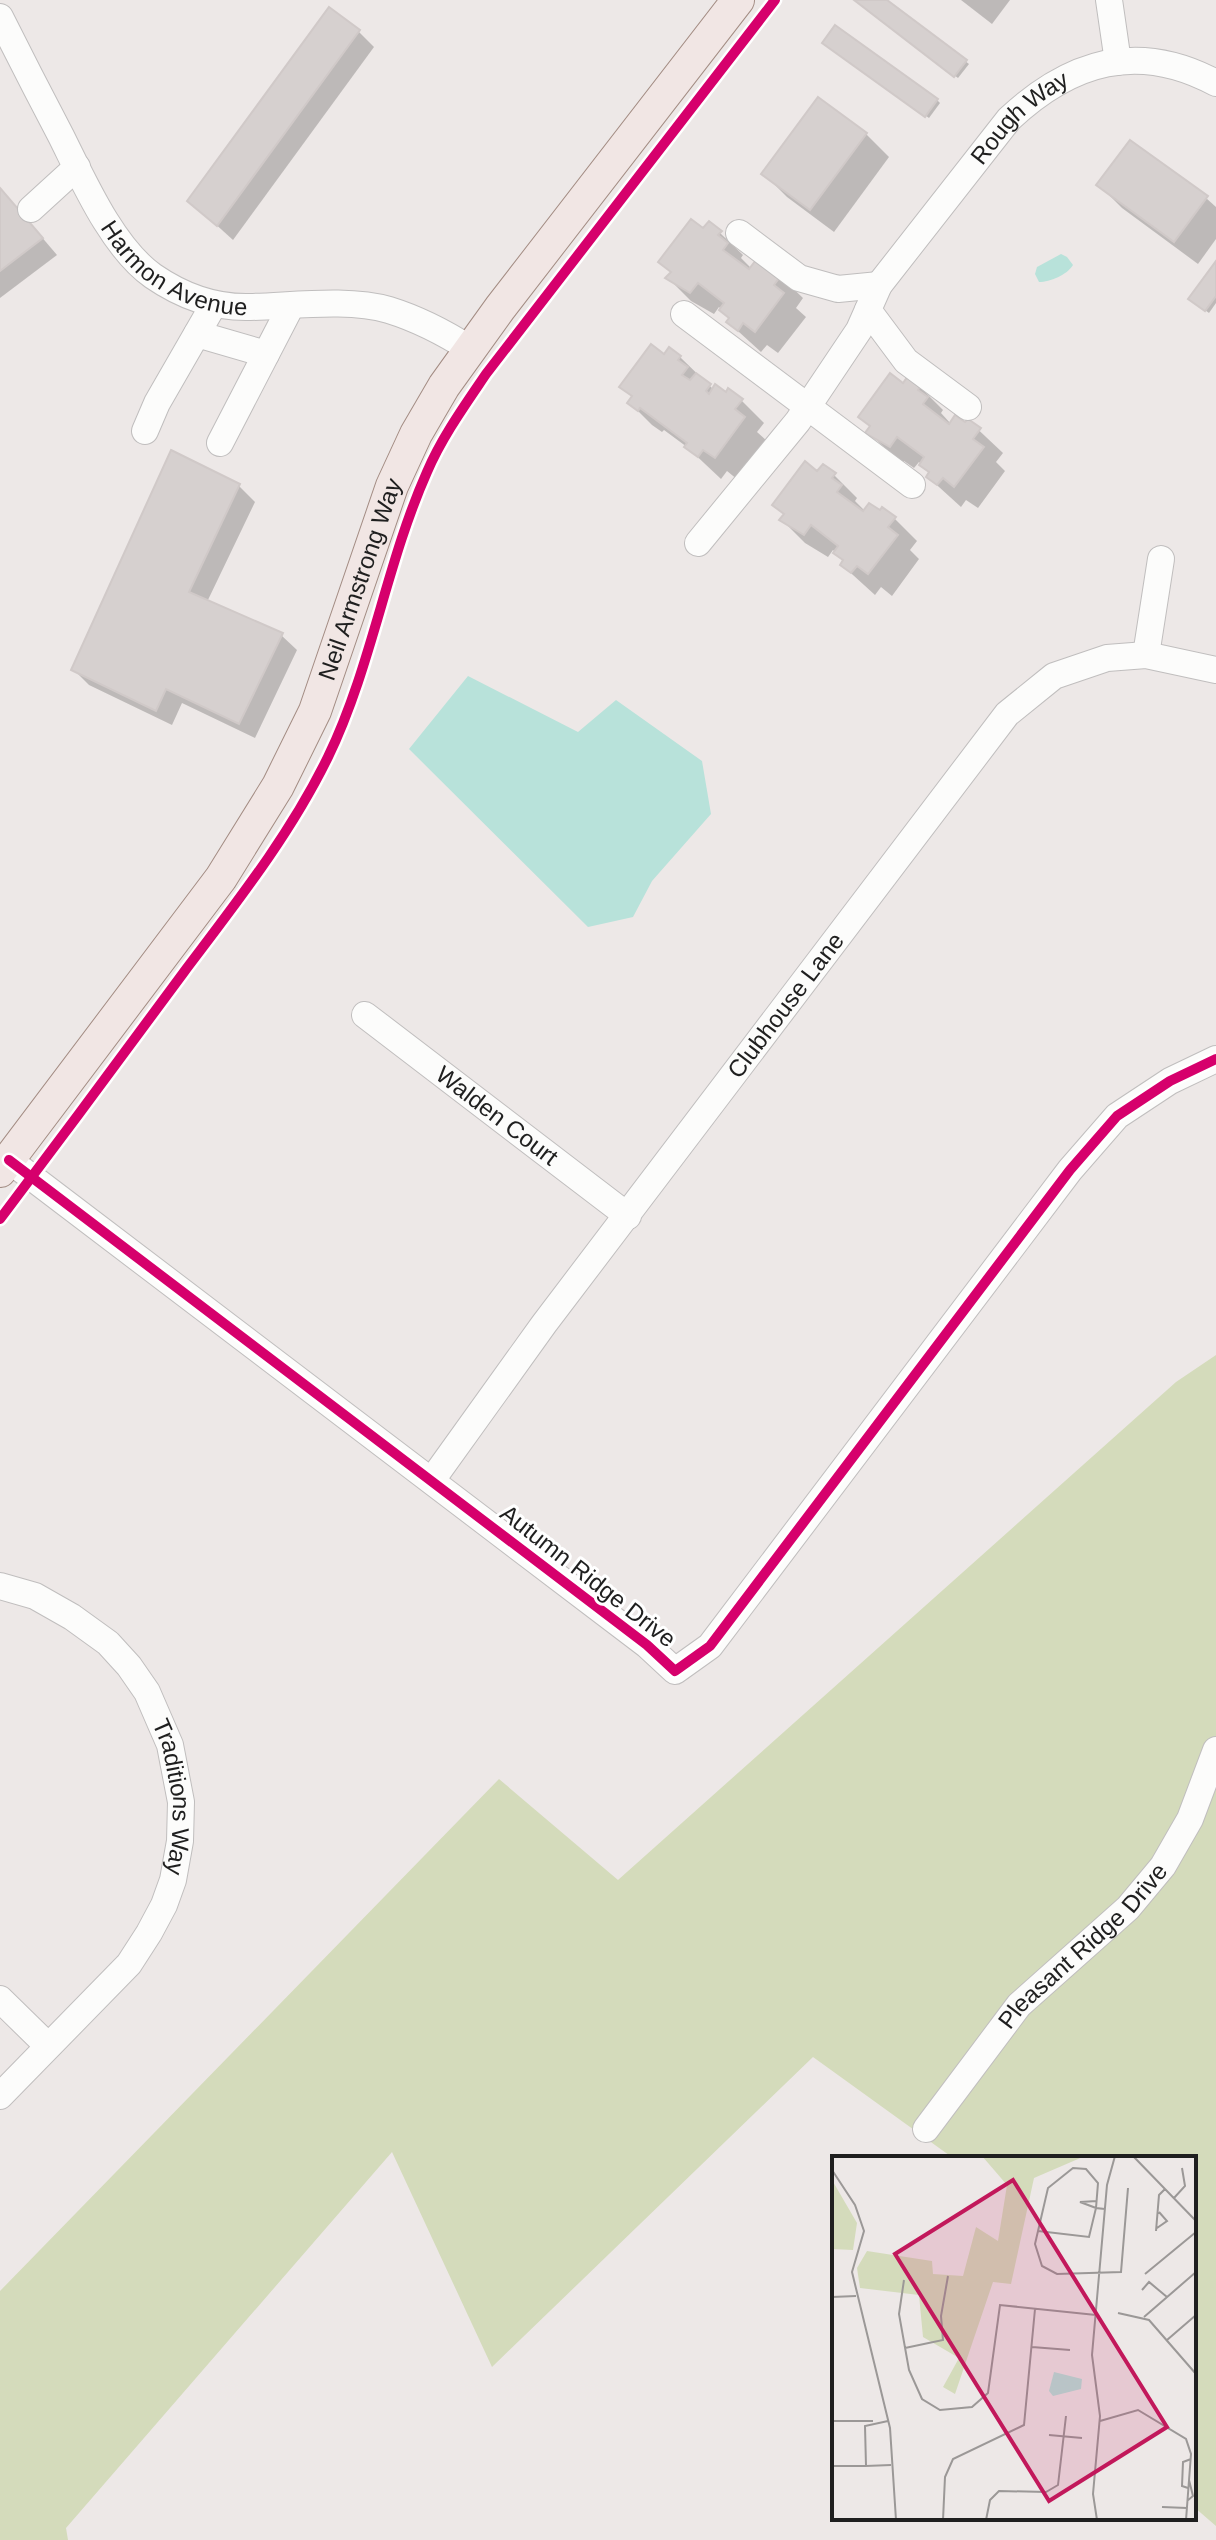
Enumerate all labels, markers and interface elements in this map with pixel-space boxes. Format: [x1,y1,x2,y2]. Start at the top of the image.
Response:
street label: Rough Way [965,65,1073,169]
street label: Harmon Avenue [96,215,248,320]
street label: Neil Armstrong Way [313,474,407,684]
street label: Clubhouse Lane [722,927,849,1083]
street label: Walden Court [431,1060,564,1171]
street label: Autumn Ridge Drive [495,1499,681,1652]
street label: Traditions Way [147,1715,195,1877]
street label: Pleasant Ridge Drive [992,1858,1172,2033]
inset map [832,2156,1196,2520]

